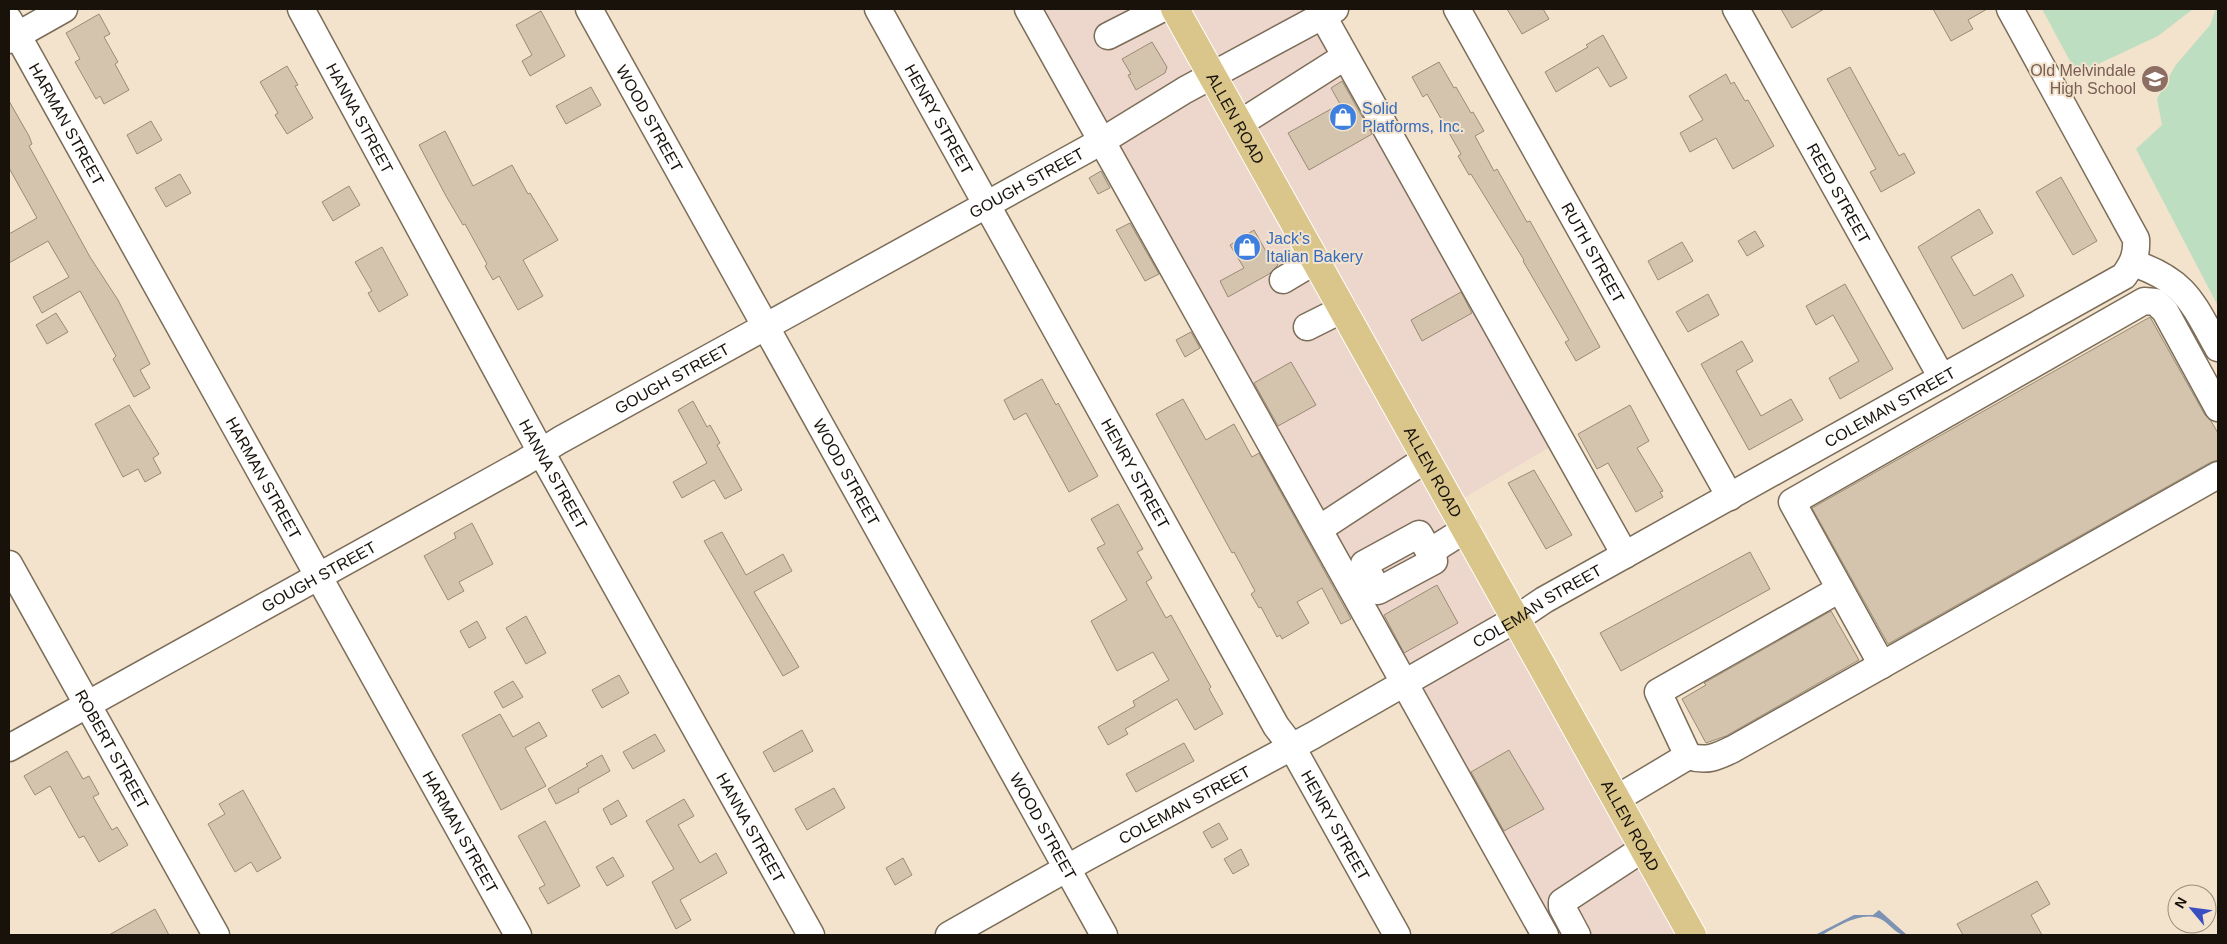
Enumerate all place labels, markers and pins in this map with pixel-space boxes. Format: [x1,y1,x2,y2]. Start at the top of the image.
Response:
place label: Old Melvindale High School [2030,62,2136,97]
school or university icon: Old Melvindale High School [2140,64,2170,94]
place label: Solid Platforms, Inc. [1362,100,1464,135]
shop icon: Solid Platforms, Inc. [1328,102,1358,132]
place label: Jack's Italian Bakery [1266,230,1363,265]
shop icon: Jack's Italian Bakery [1232,232,1262,262]

